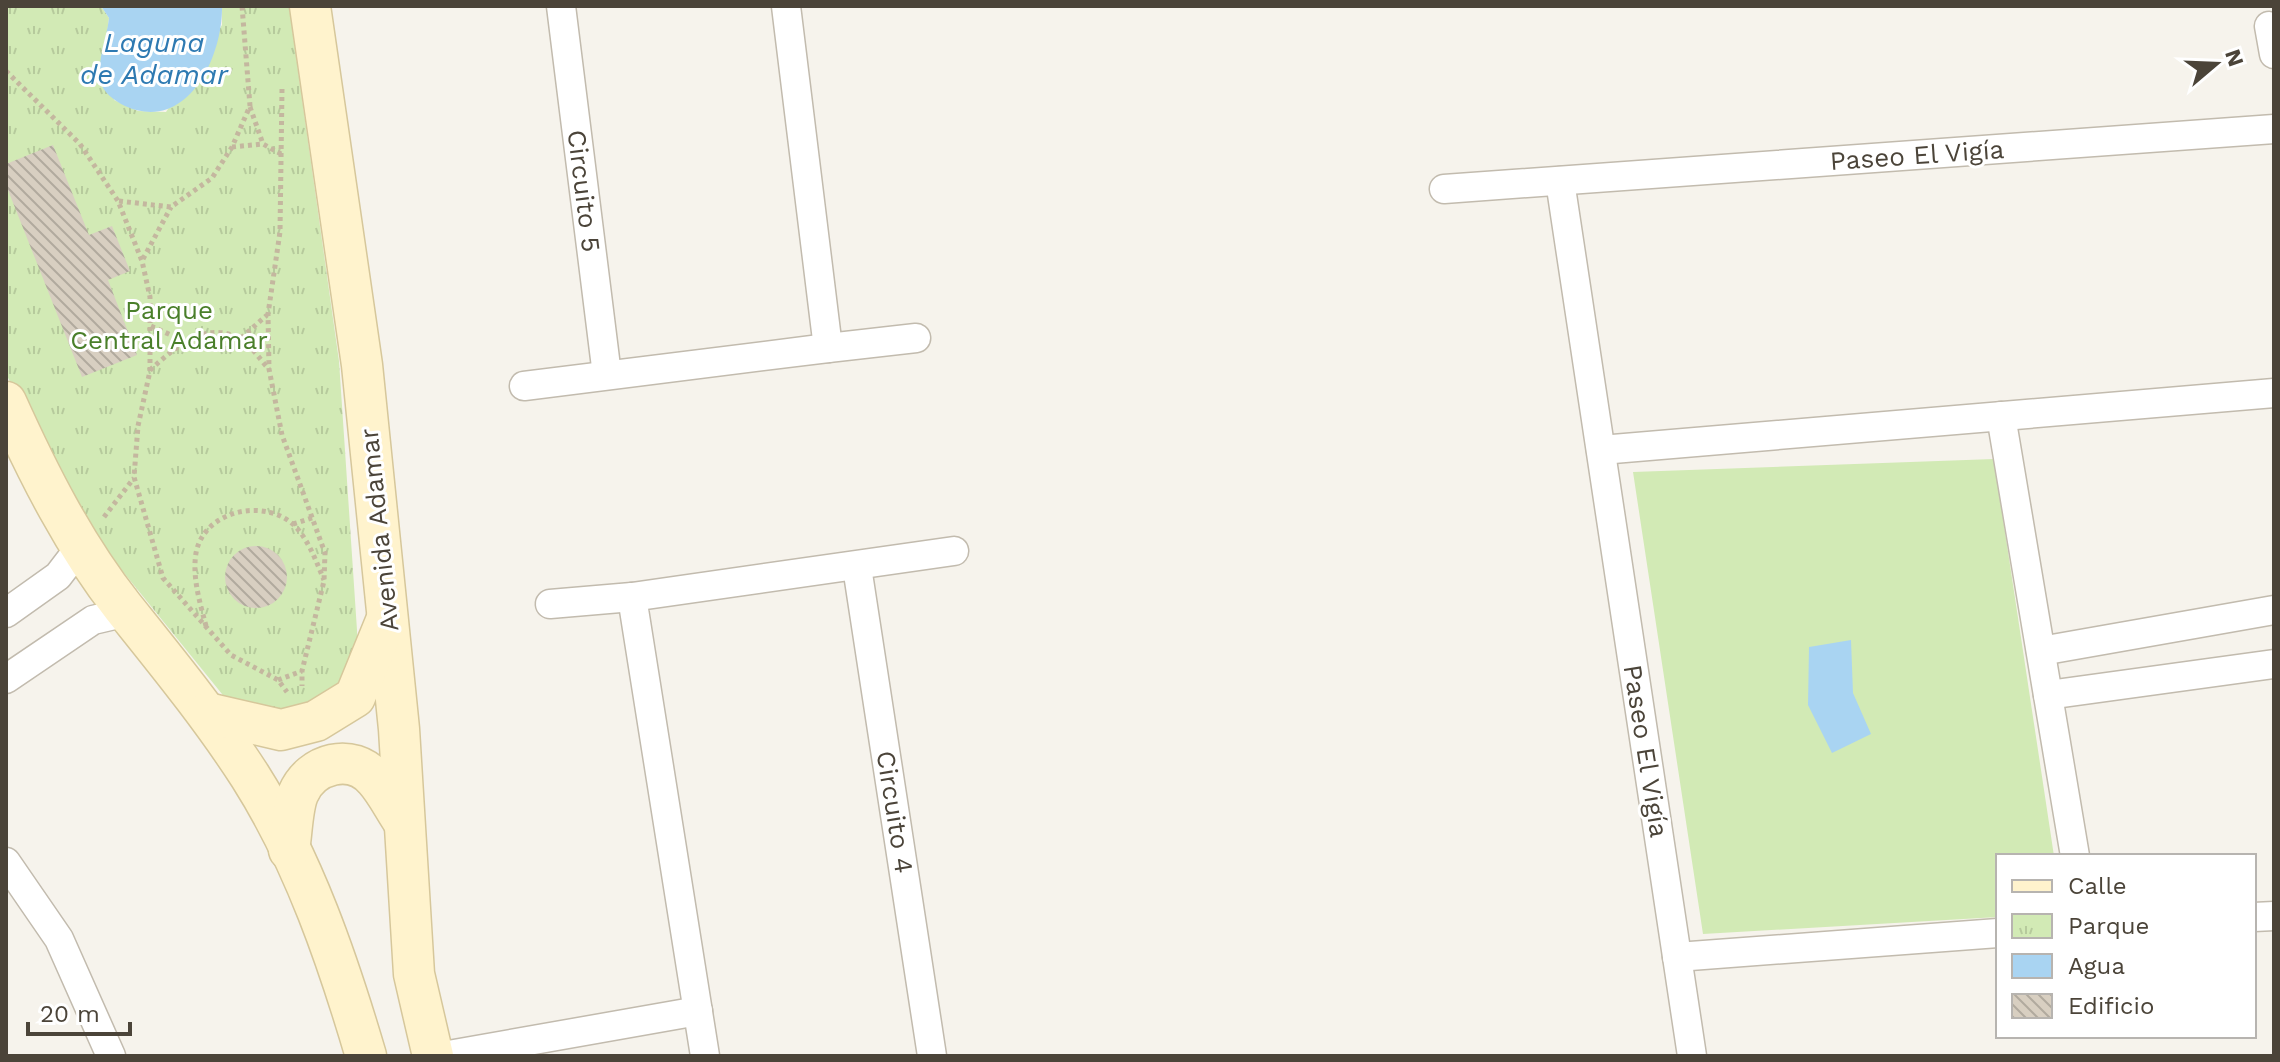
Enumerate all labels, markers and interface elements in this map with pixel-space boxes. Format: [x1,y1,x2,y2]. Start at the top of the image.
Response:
north arrow [2176,24,2256,104]
water label: Laguna de Adamar [80,26,229,91]
text: N [2220,46,2249,69]
street label: Circuito 5 [562,128,606,254]
street label: Paseo El Vigía [1829,134,2005,176]
park label: Parque Central Adamar [70,295,268,355]
street label: Avenida Adamar [353,427,405,633]
street label: Paseo El Vigía [1618,662,1675,840]
street label: Circuito 4 [871,749,919,875]
legend [1996,854,2256,1038]
text: Calle [2068,872,2127,900]
text: Parque [2068,912,2149,940]
text: Agua [2068,952,2125,980]
scale bar [28,986,130,1036]
text: Edificio [2068,992,2154,1020]
text: 20 m [40,1000,100,1028]

